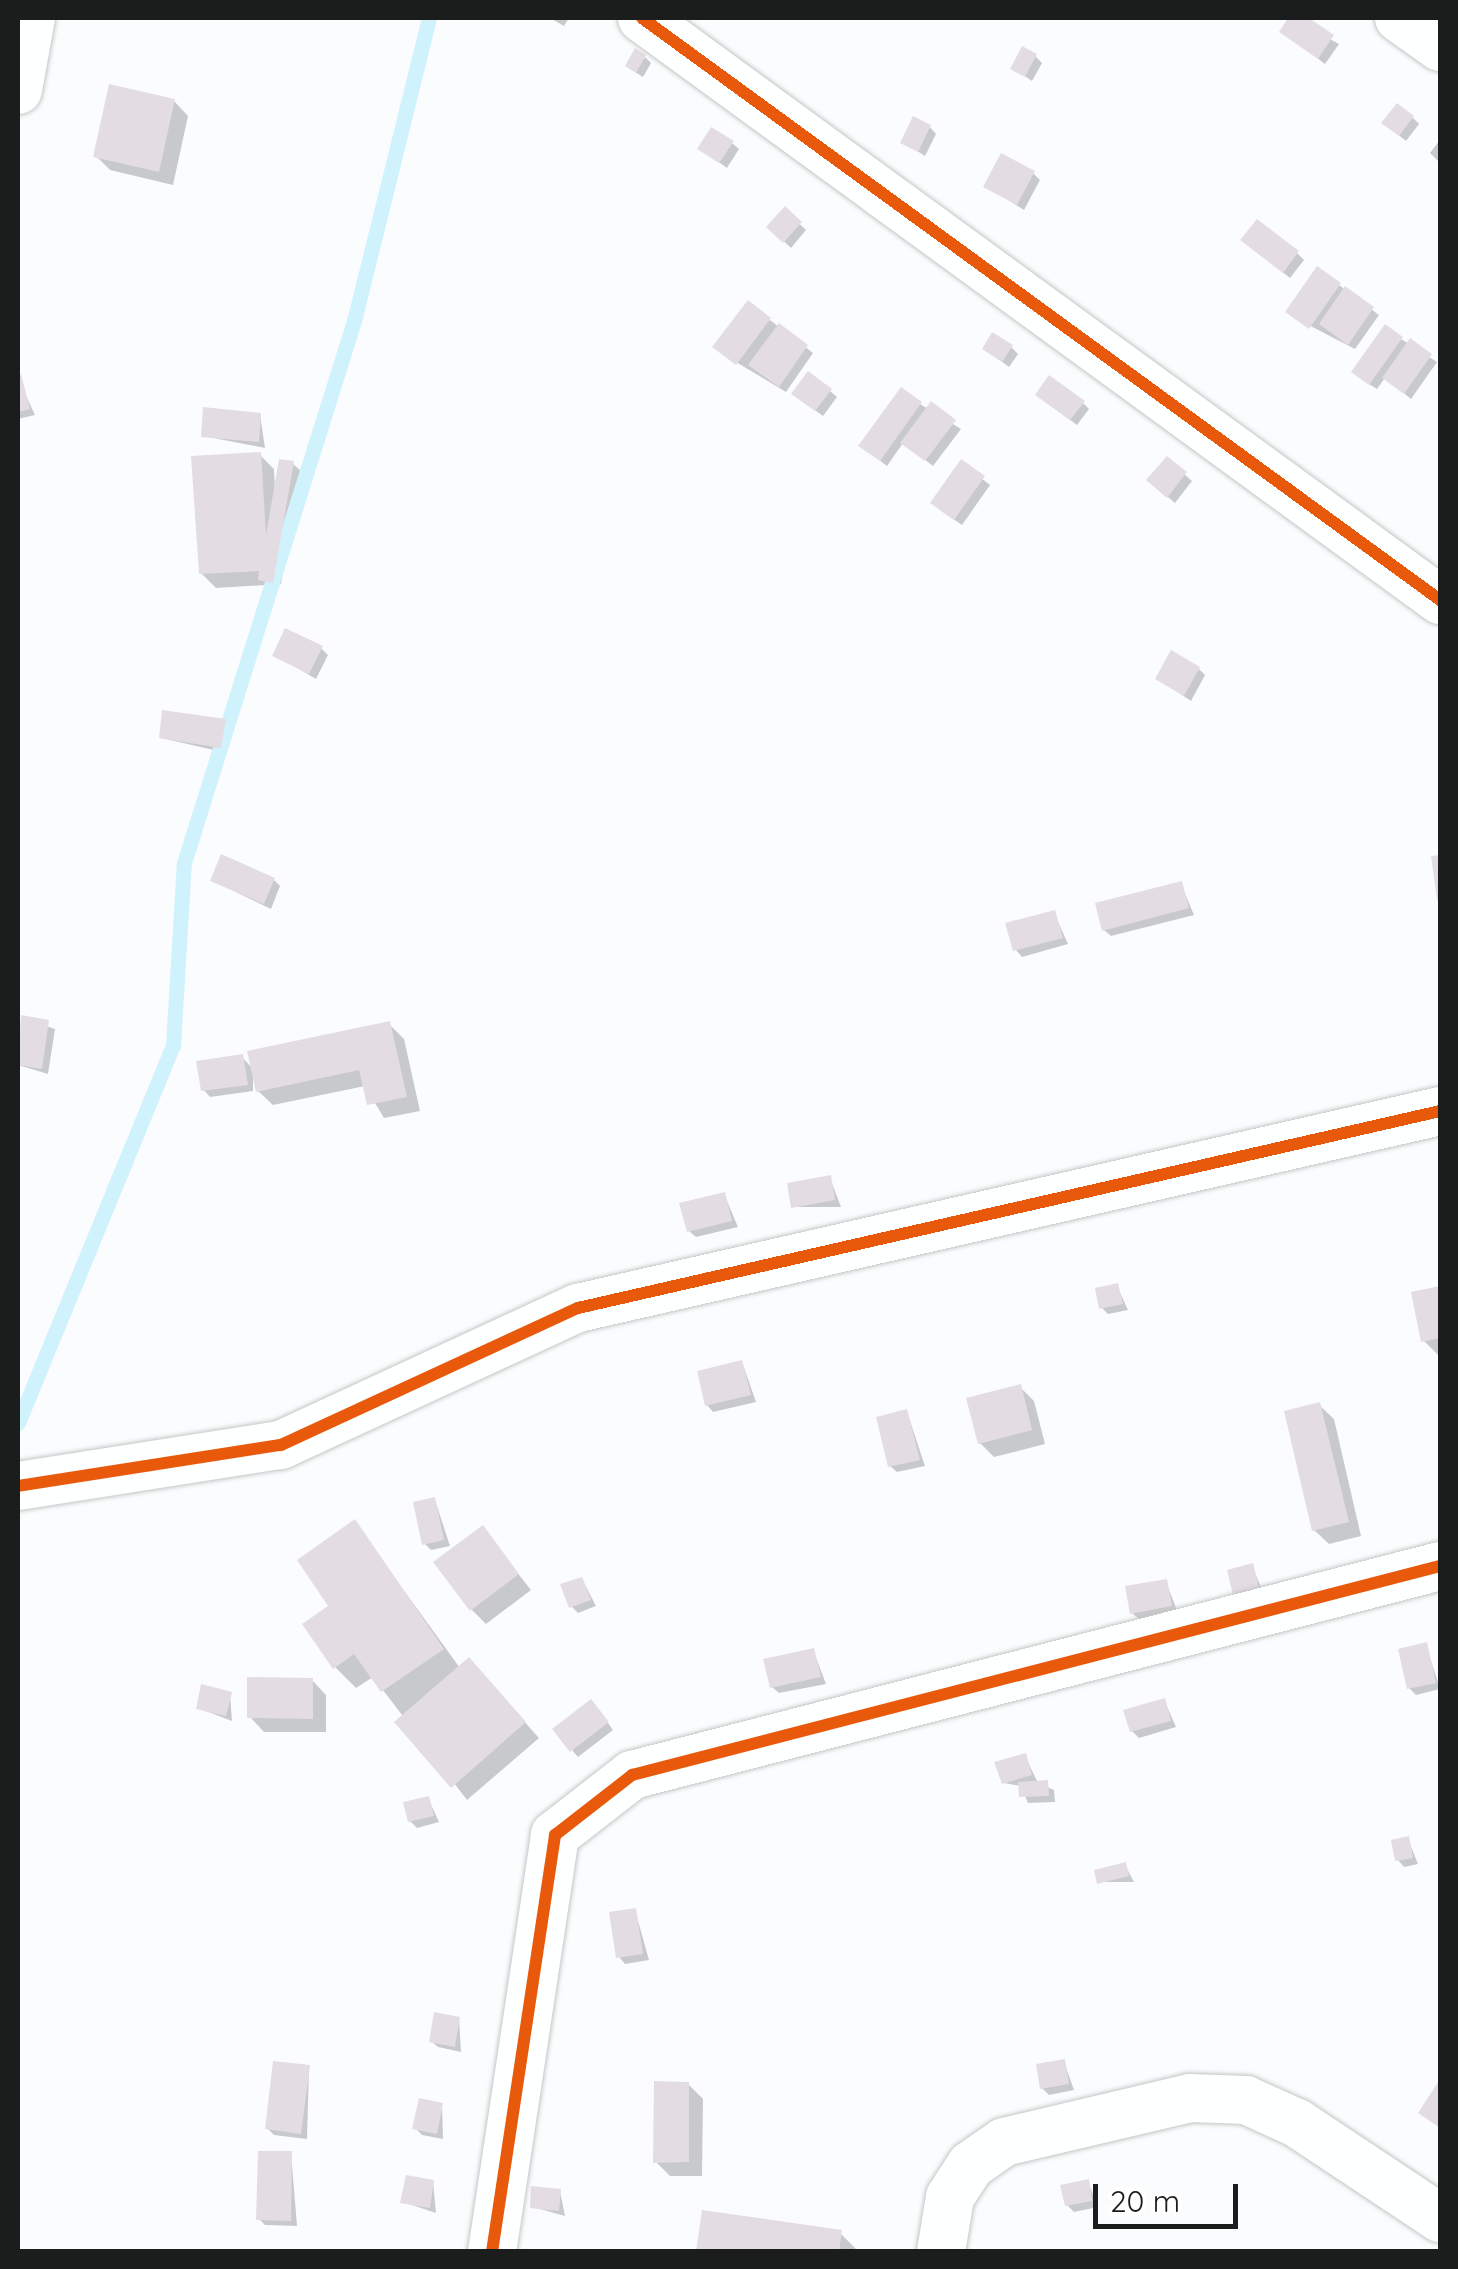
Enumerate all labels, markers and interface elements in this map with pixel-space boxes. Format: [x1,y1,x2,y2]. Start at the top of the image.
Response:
scale bar [1098,2164,1243,2226]
text: 20 m [1110,2182,1180,2220]

